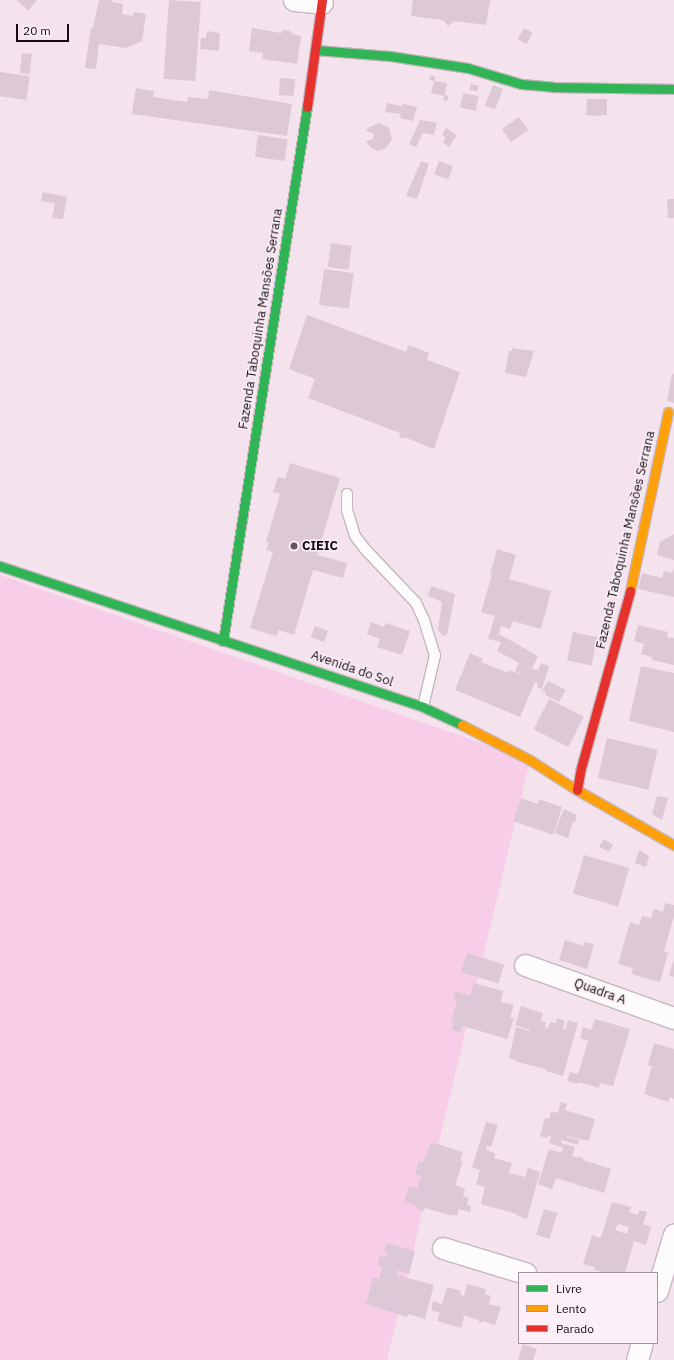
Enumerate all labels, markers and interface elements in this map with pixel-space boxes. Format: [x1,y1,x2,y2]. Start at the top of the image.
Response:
scale bar [18,16,71,42]
text: 20 m [23,23,51,38]
street label: Fazenda Taboquinha Mansões Serrana [236,207,286,431]
street label: Fazenda Taboquinha Mansões Serrana [593,429,659,651]
place label: CIEIC [302,538,338,554]
marker: CIEIC [289,541,299,551]
street label: Avenida do Sol [309,648,395,690]
street label: Quadra A [572,975,628,1009]
legend [518,1272,658,1344]
text: Livre [556,1281,582,1296]
text: Lento [556,1301,586,1316]
text: Parado [556,1321,594,1336]

